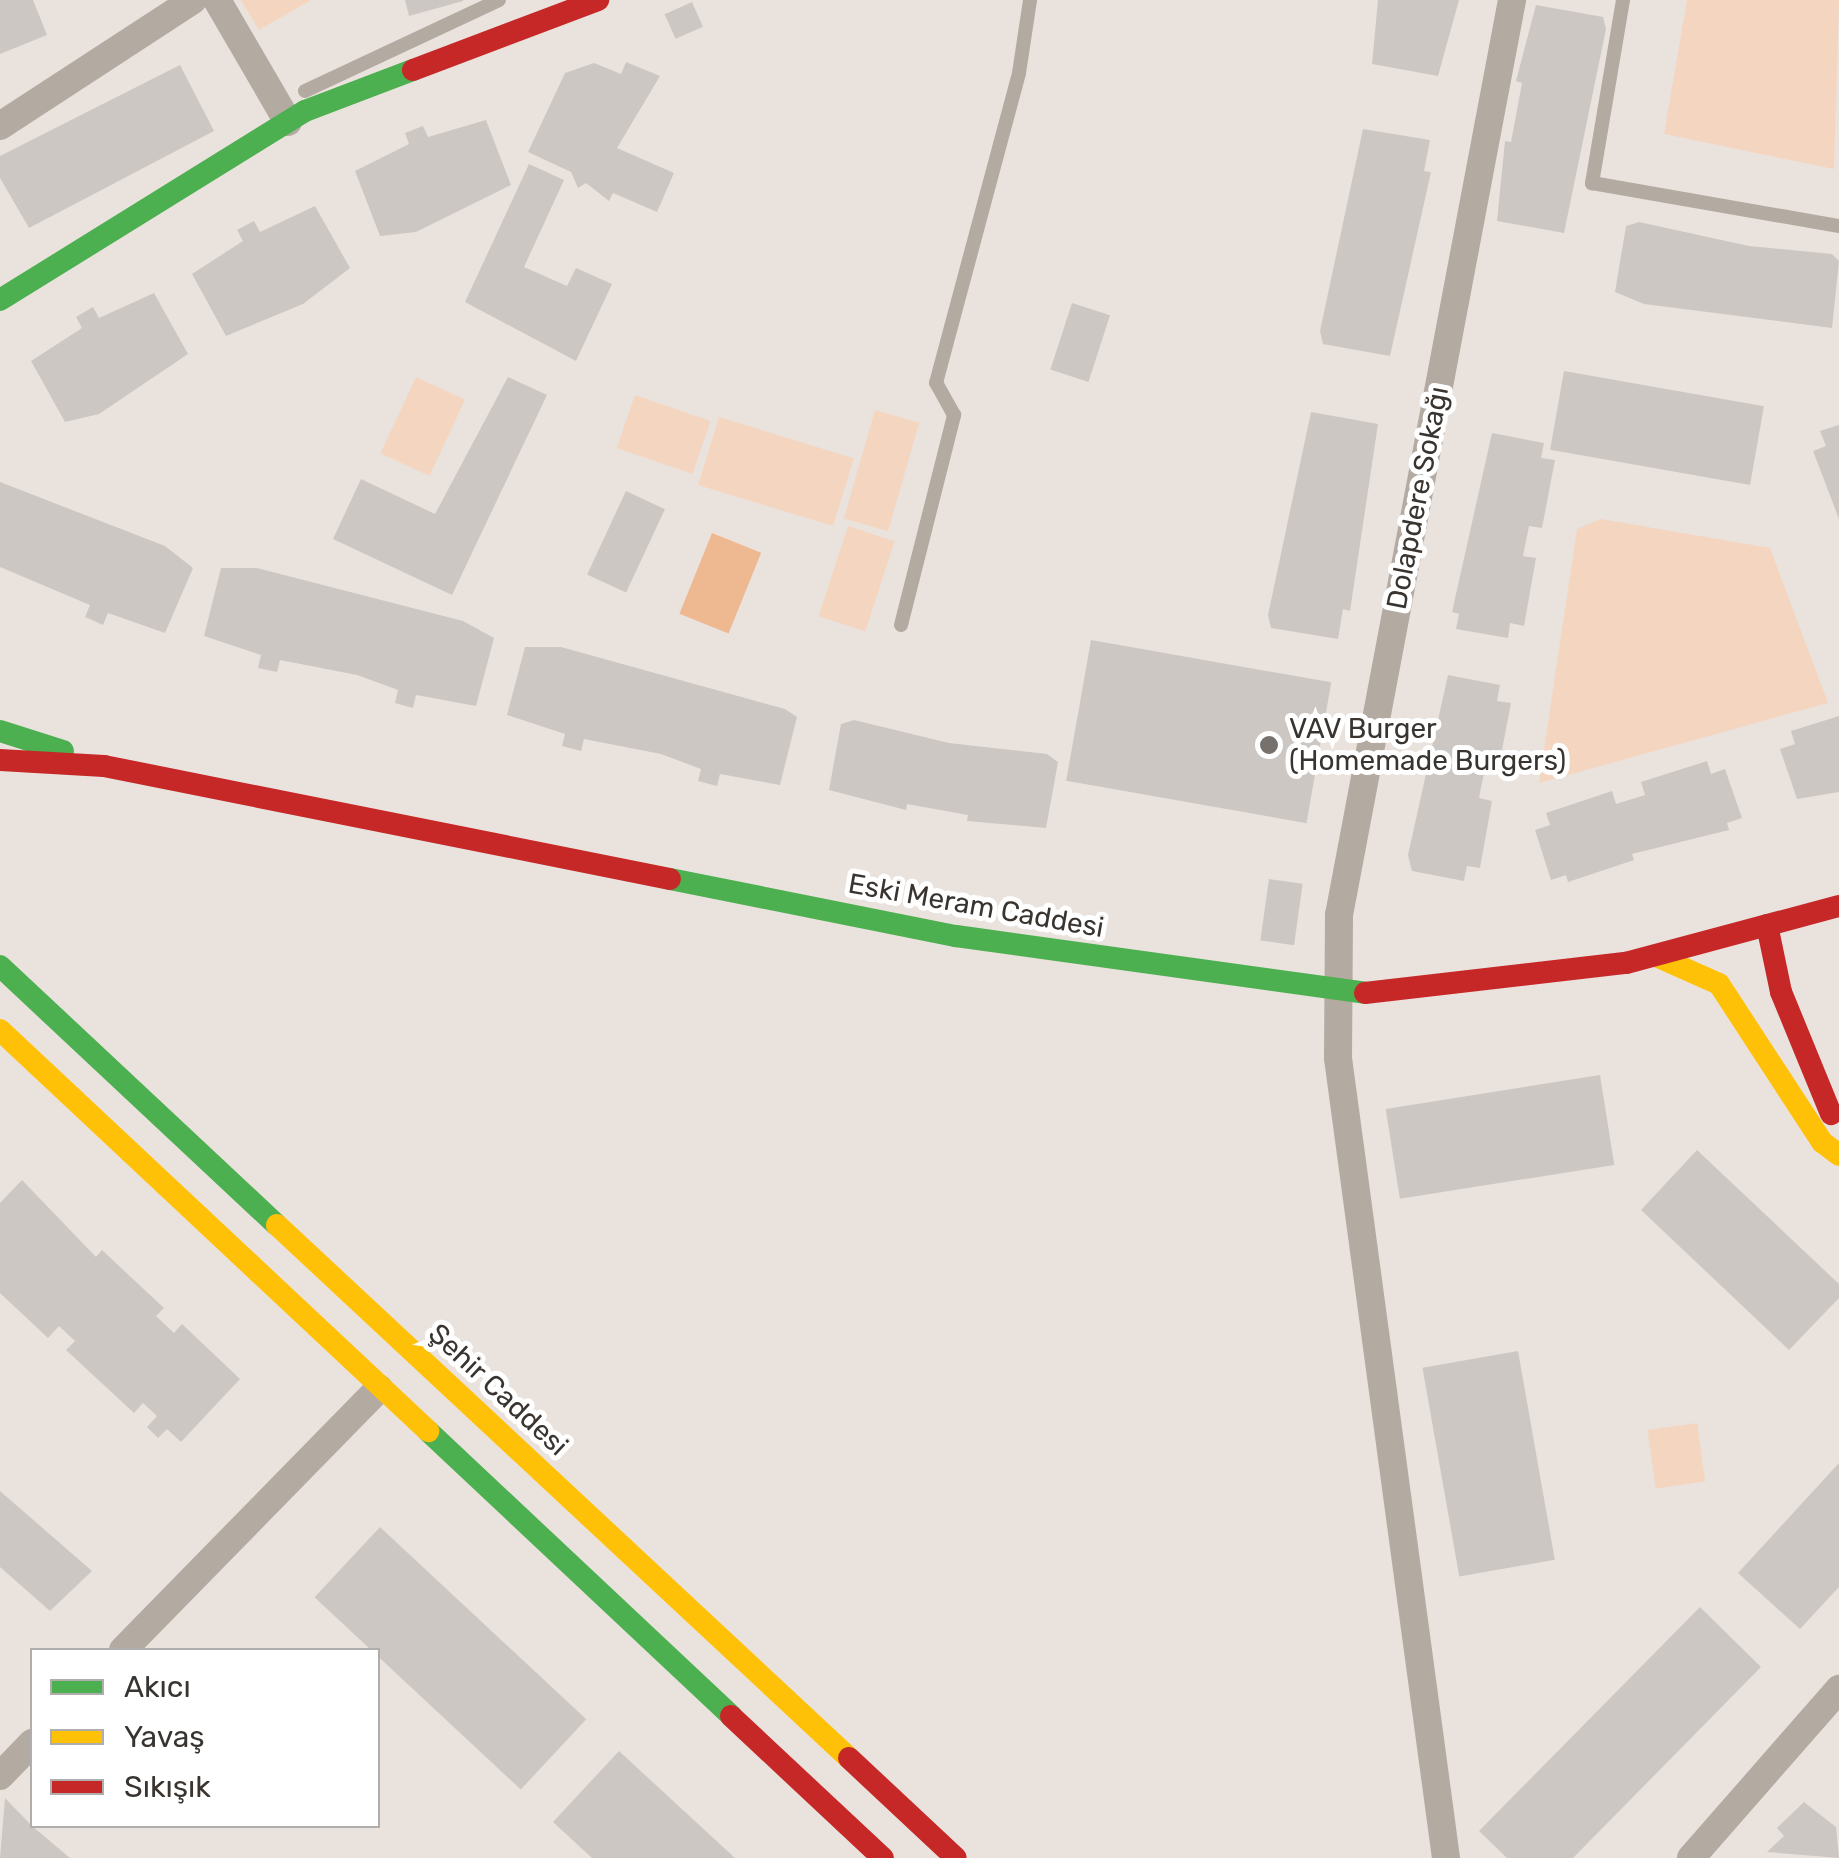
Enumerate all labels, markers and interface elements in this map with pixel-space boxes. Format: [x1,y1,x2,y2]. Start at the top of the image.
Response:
street label: Dolapdere Sokağı [1380,384,1456,612]
place label: VAV Burger (Homemade Burgers) [1289,712,1566,778]
marker: VAV Burger (Homemade Burgers) [1258,734,1280,756]
street label: Eski Meram Caddesi [846,867,1106,945]
street label: Şehir Caddesi [421,1317,575,1463]
legend [30,1648,380,1828]
text: Akıcı [124,1669,191,1705]
text: Yavaş [124,1719,205,1755]
text: Sıkışık [124,1769,211,1805]

